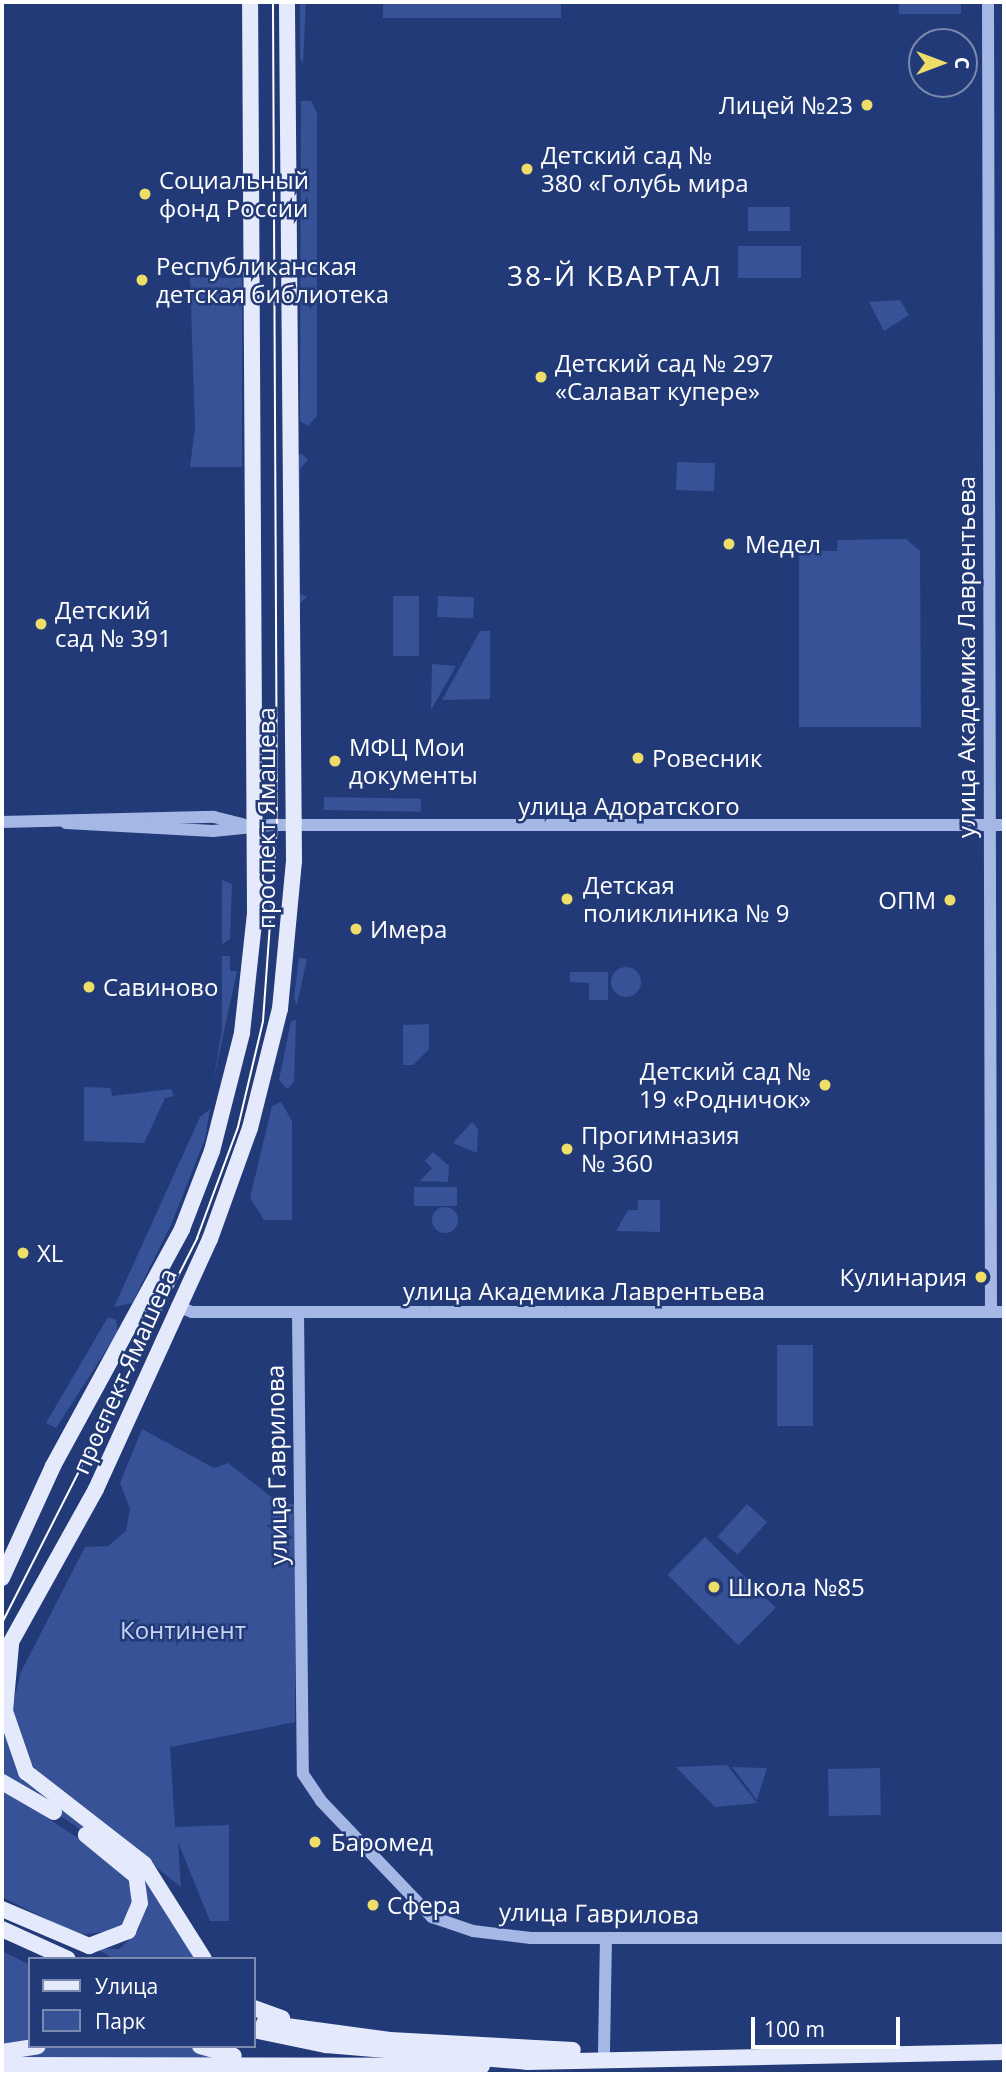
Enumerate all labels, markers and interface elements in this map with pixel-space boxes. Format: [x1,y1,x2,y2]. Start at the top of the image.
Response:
north arrow [908,28,978,98]
text: С [949,57,975,69]
place label: Лицей №23 [719,91,853,119]
marker: Лицей №23 [859,97,875,113]
place label: Детский сад № 380 «Голубь мира [541,141,749,197]
marker: Детский сад № 380 «Голубь мира [519,161,535,177]
place label: Социальный фонд России [159,166,309,222]
marker: Социальный фонд России [137,186,153,202]
place label: Республиканская детская библиотека [156,252,389,308]
district label: 38-Й КВАРТАЛ [508,258,722,292]
marker: Республиканская детская библиотека [134,272,150,288]
place label: Детский сад № 297 «Салават купере» [555,349,774,405]
marker: Детский сад № 297 «Салават купере» [533,369,549,385]
street label: улица Академика Лаврентьева [952,476,980,838]
place label: Медел [745,530,821,558]
marker: Медел [719,534,739,554]
place label: Детский сад № 391 [55,596,172,652]
marker: Детский сад № 391 [33,616,49,632]
street label: проспект Ямашева [252,707,280,929]
place label: МФЦ Мои документы [349,733,478,789]
place label: Ровесник [652,744,762,772]
marker: Ровесник [630,750,646,766]
marker: МФЦ Мои документы [327,753,343,769]
street label: улица Адоратского [518,792,740,820]
place label: Детская поликлиника № 9 [583,871,790,927]
place label: ОПМ [878,886,936,914]
marker: Детская поликлиника № 9 [557,889,577,909]
marker: ОПМ [942,892,958,908]
place label: Имера [370,915,447,943]
marker: Имера [348,921,364,937]
place label: Савиново [103,973,218,1001]
marker: Савиново [81,979,97,995]
place label: Детский сад № 19 «Родничок» [639,1057,811,1113]
marker: Детский сад № 19 «Родничок» [817,1077,833,1093]
place label: Прогимназия № 360 [581,1121,739,1177]
marker: Прогимназия № 360 [559,1141,575,1157]
place label: XL [37,1239,63,1267]
marker: XL [15,1245,31,1261]
place label: Кулинария [840,1263,967,1291]
street label: проспект Ямашева [66,1264,182,1478]
marker: Кулинария [973,1269,989,1285]
street label: улица Академика Лаврентьева [403,1277,765,1305]
street label: улица Гаврилова [260,1365,292,1565]
place label: Школа №85 [728,1573,865,1601]
marker: Школа №85 [706,1579,722,1595]
park label: Континент [120,1616,246,1644]
place label: Баромед [331,1828,433,1856]
marker: Баромед [305,1832,325,1852]
place label: Сфера [387,1891,461,1919]
marker: Сфера [365,1897,381,1913]
street label: улица Гаврилова [499,1897,699,1929]
legend [28,1957,256,2048]
text: Улица [95,1972,158,2000]
scale bar [754,2002,903,2046]
text: Парк [95,2007,146,2035]
text: 100 m [764,2015,825,2043]

